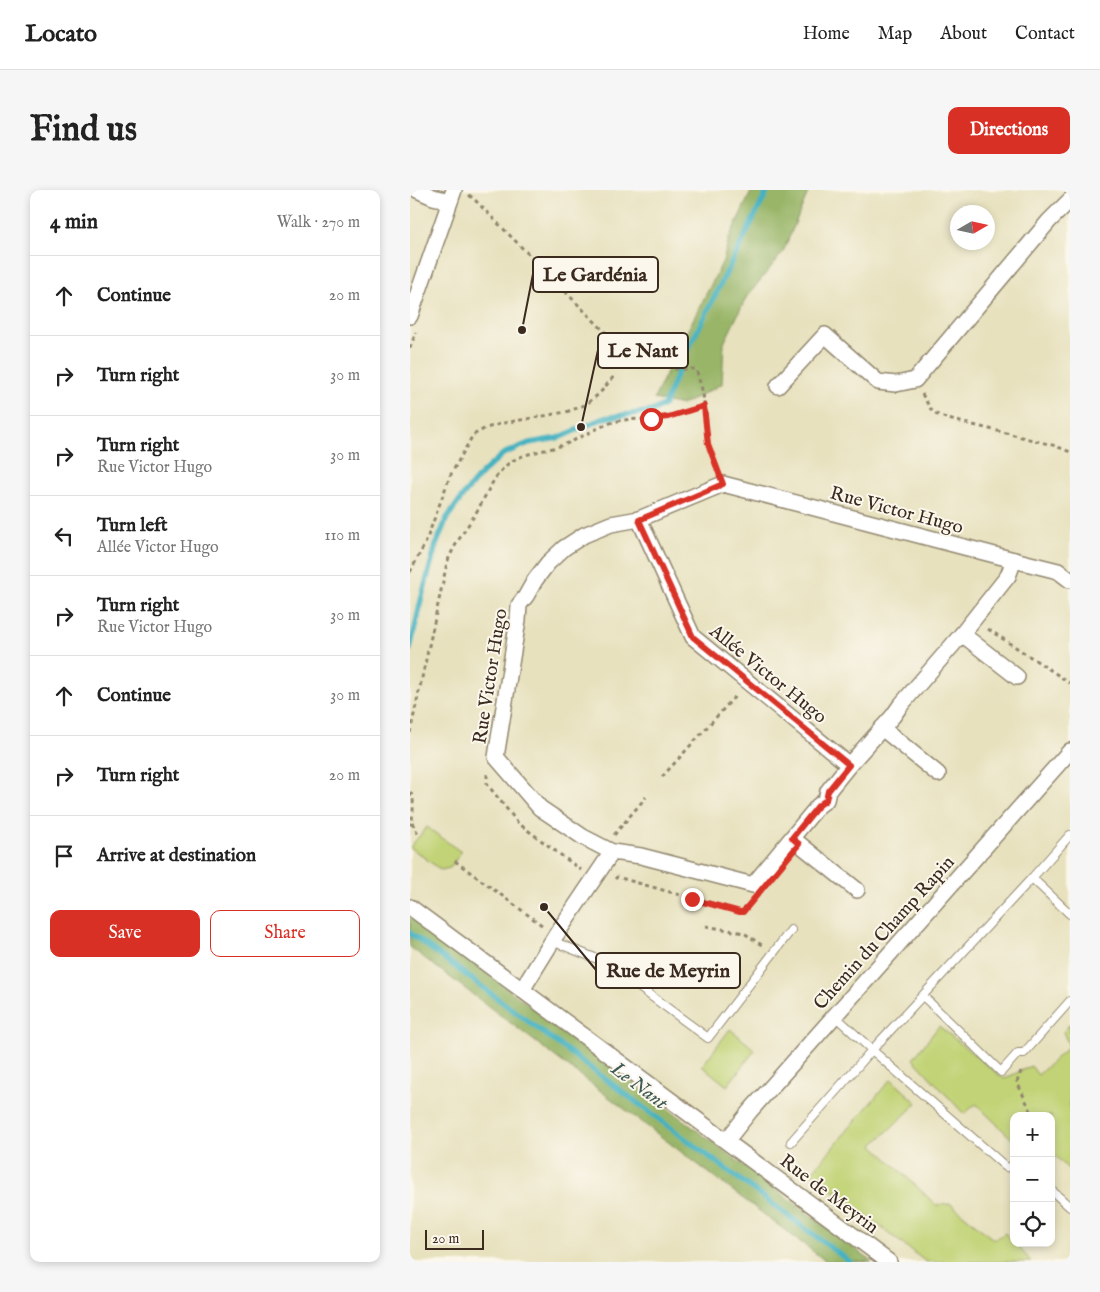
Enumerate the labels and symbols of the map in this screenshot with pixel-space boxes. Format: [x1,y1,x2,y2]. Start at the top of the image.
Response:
north arrow [950,205,995,250]
callout: Le Gardénia [533,257,658,292]
text: Le Gardénia [543,263,648,288]
callout: Le Nant [598,333,688,368]
text: Le Nant [608,339,679,364]
route start [640,408,663,431]
street label: Rue Victor Hugo [827,482,966,540]
street label: Rue Victor Hugo [468,607,514,746]
street label: Allée Victor Hugo [703,619,831,729]
street label: Chemin du Champ Rapin [809,851,960,1016]
route end [681,888,704,911]
callout: Rue de Meyrin [596,953,740,988]
text: Rue de Meyrin [606,959,730,984]
water label: Le Nant [605,1056,674,1117]
street label: Rue de Meyrin [774,1149,883,1240]
scale bar [425,1227,484,1250]

